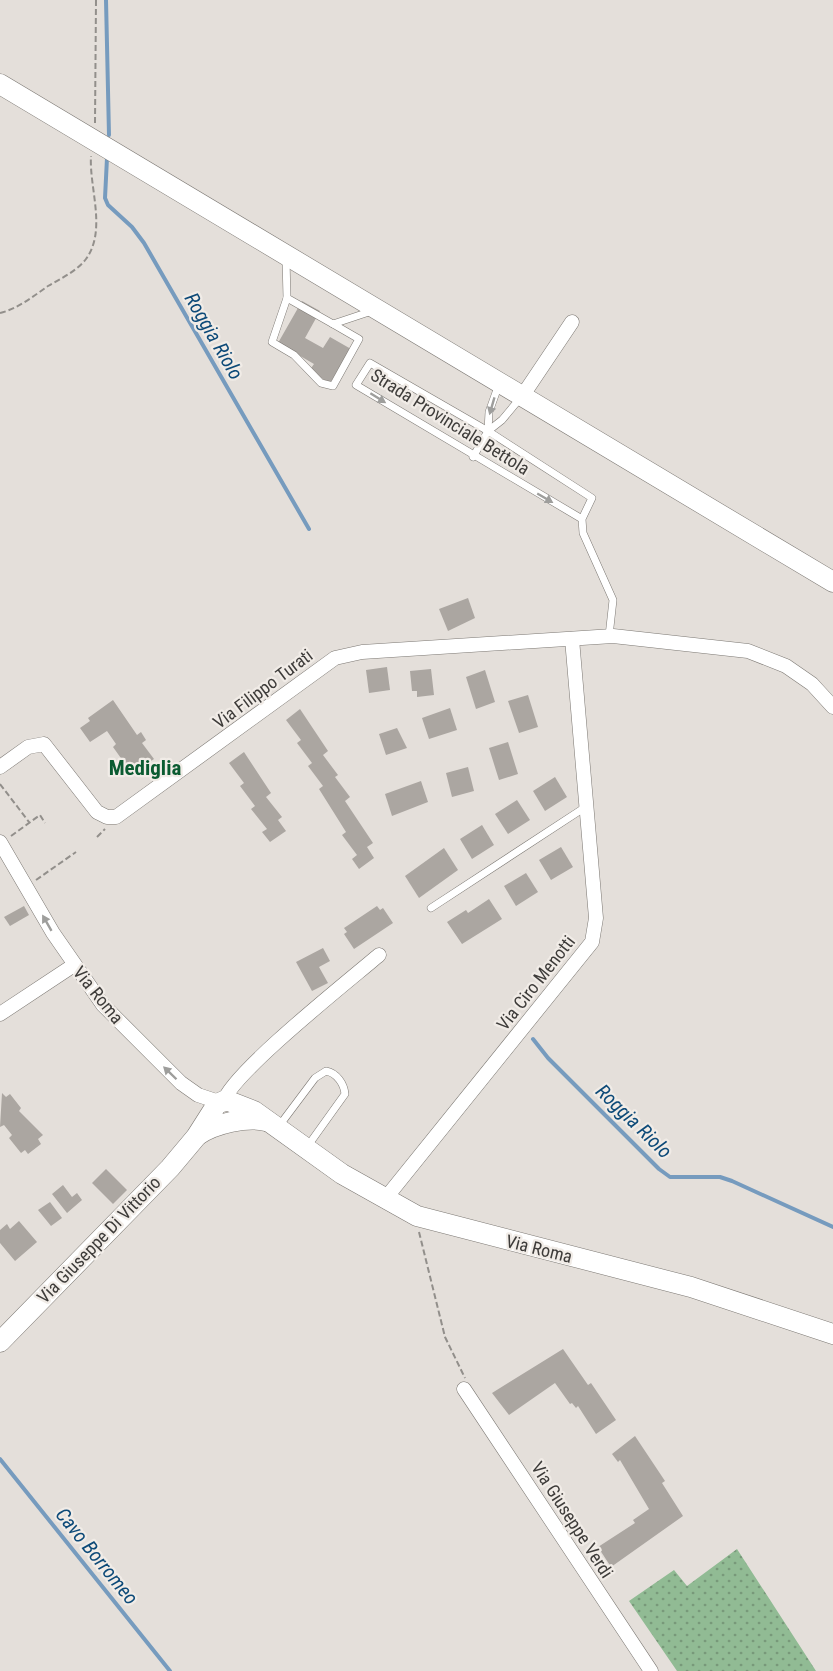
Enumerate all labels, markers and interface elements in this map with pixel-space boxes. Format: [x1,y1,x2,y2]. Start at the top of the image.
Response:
water label: Roggia Riolo [180,288,248,384]
street label: Strada Provinciale Bettola [367,364,533,479]
one-way arrow [369,393,386,404]
one-way arrow [487,397,496,415]
one-way arrow [537,493,554,503]
street label: Via Filippo Turati [209,644,317,733]
district label: Mediglia [109,756,181,780]
one-way arrow [42,914,52,931]
street label: Via Ciro Menotti [492,931,579,1034]
street label: Via Roma [69,962,128,1028]
one-way arrow [163,1067,178,1080]
water label: Roggia Riolo [591,1079,677,1163]
street label: Via Giuseppe Di Vittorio [33,1172,165,1307]
street label: Via Roma [504,1230,575,1267]
street label: Via Giuseppe Verdi [527,1458,618,1582]
water label: Cavo Borromeo [51,1503,143,1609]

